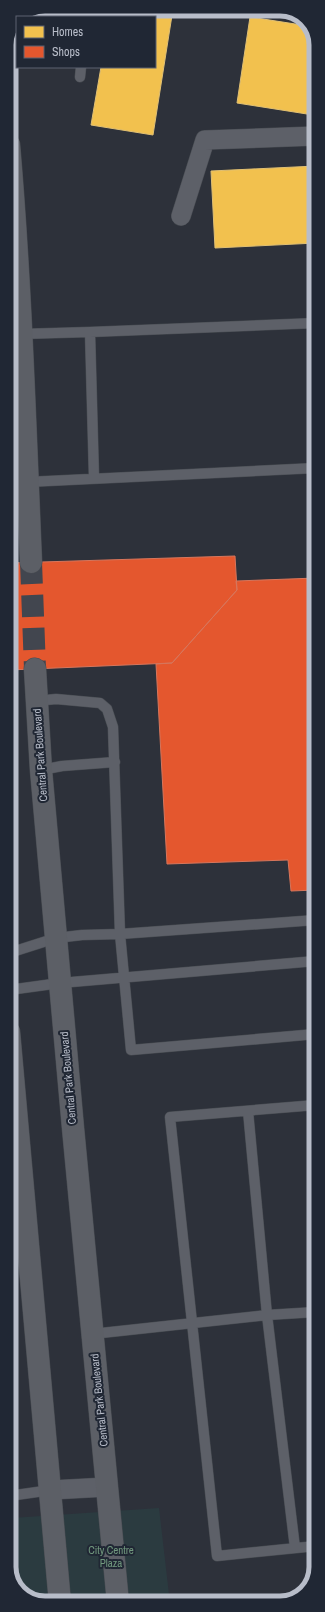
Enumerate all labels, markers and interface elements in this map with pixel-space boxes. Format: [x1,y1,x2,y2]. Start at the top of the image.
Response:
legend [16,16,156,68]
text: Homes [52,24,83,40]
text: Shops [52,44,80,60]
street label: Central Park Boulevard [30,708,50,802]
street label: Central Park Boulevard [57,1031,79,1125]
street label: Central Park Boulevard [87,1353,111,1447]
park label: City Centre Plaza [88,1543,134,1570]

